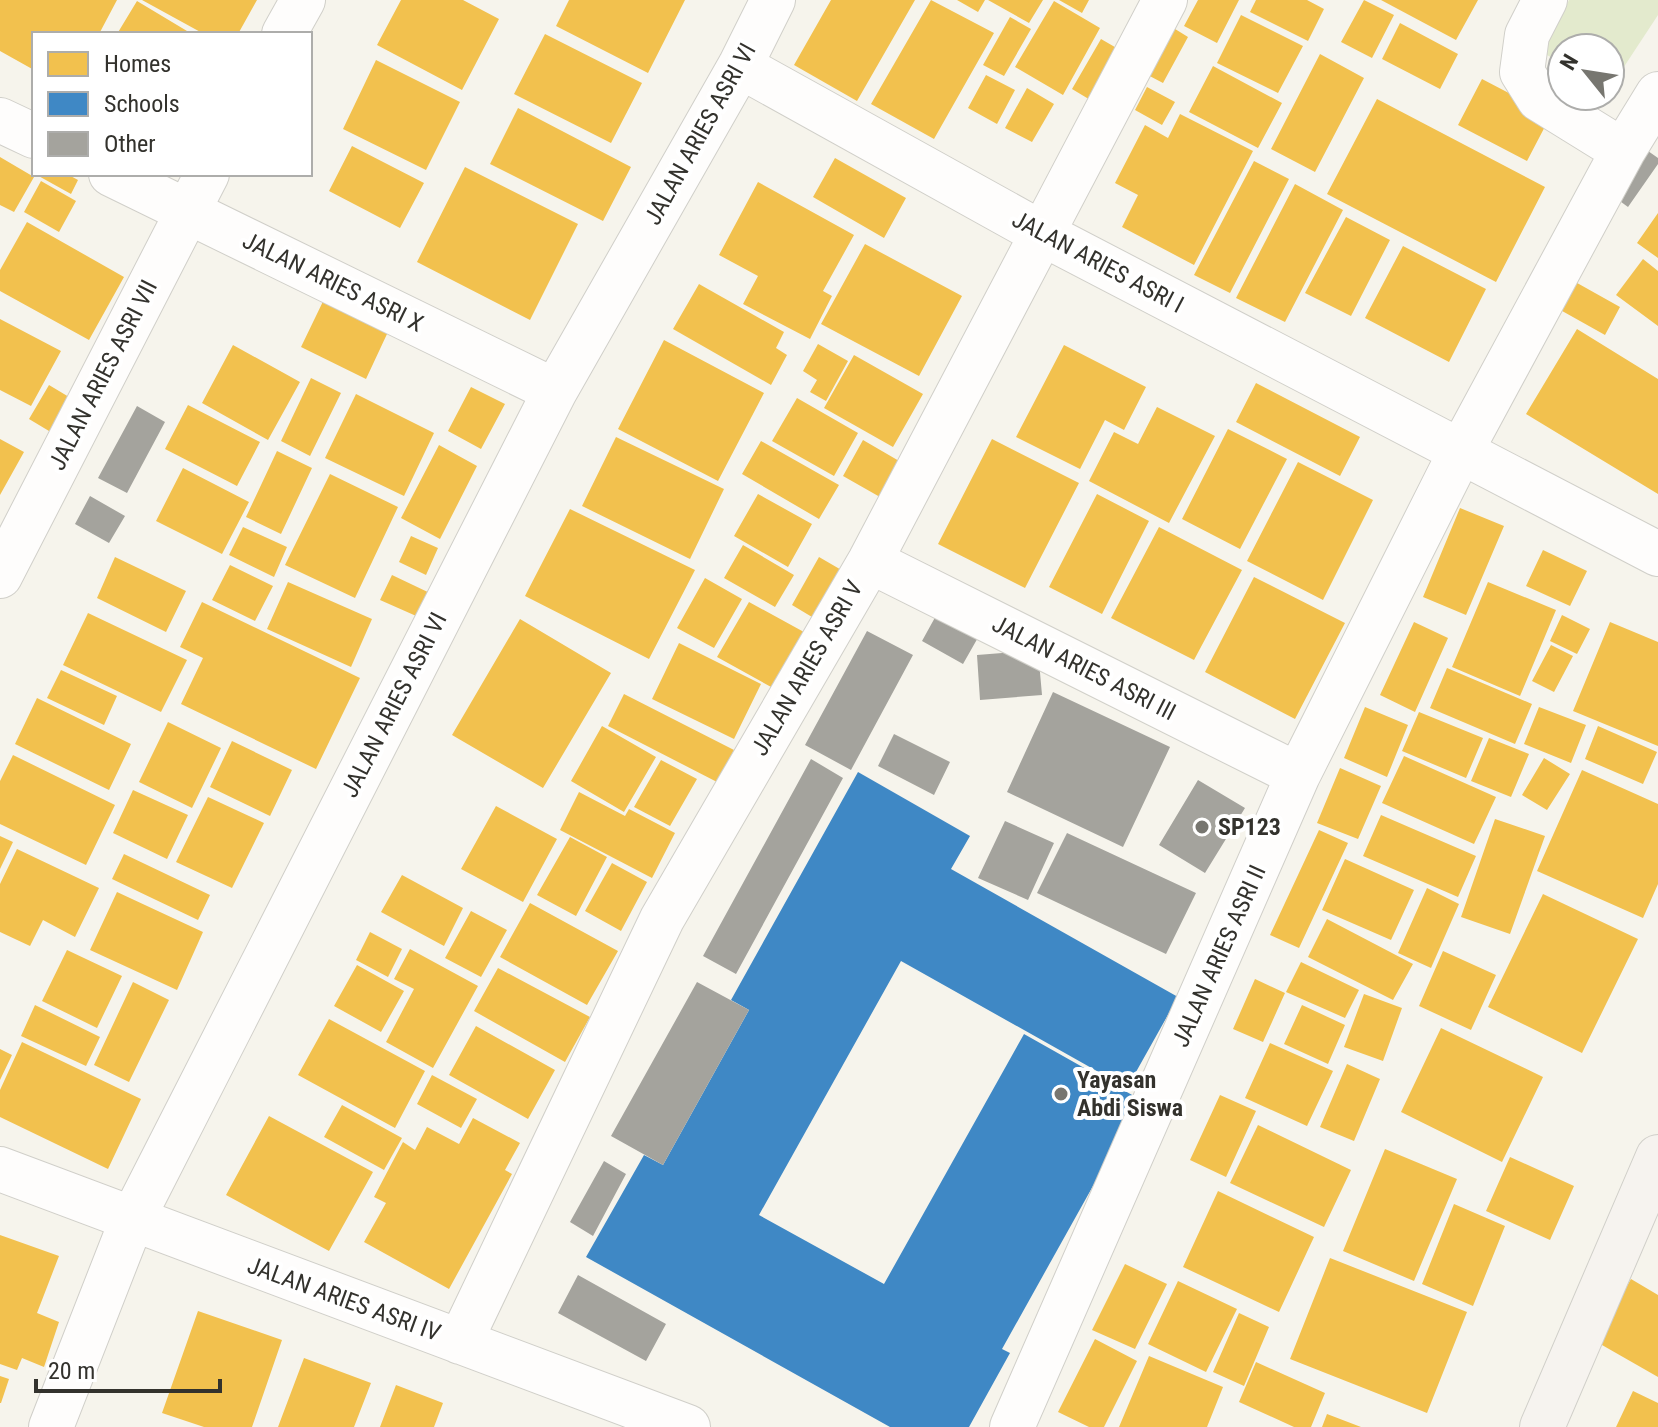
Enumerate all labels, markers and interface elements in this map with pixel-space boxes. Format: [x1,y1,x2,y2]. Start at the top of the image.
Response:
legend [32,32,312,176]
north arrow [1546,32,1626,112]
street label: JALAN ARIES ASRI VI [638,38,762,230]
text: Homes [104,50,171,78]
text: N [1555,50,1583,74]
text: Schools [104,90,180,118]
text: Other [104,130,156,158]
street label: JALAN ARIES ASRI I [1008,205,1188,319]
street label: JALAN ARIES ASRI X [238,226,428,338]
street label: JALAN ARIES ASRI VII [43,275,163,475]
street label: JALAN ARIES ASRI V [746,575,868,761]
street label: JALAN ARIES ASRI VI [335,608,453,802]
street label: JALAN ARIES ASRI III [988,610,1180,726]
place label: SP123 [1218,813,1281,841]
marker: SP123 [1193,818,1211,836]
street label: JALAN ARIES ASRI II [1166,861,1272,1051]
place label: Yayasan Abdi Siswa [1077,1066,1183,1122]
marker: Yayasan Abdi Siswa [1052,1085,1070,1103]
street label: JALAN ARIES ASRI IV [244,1251,444,1347]
scale bar [36,1343,220,1393]
text: 20 m [48,1357,95,1385]

